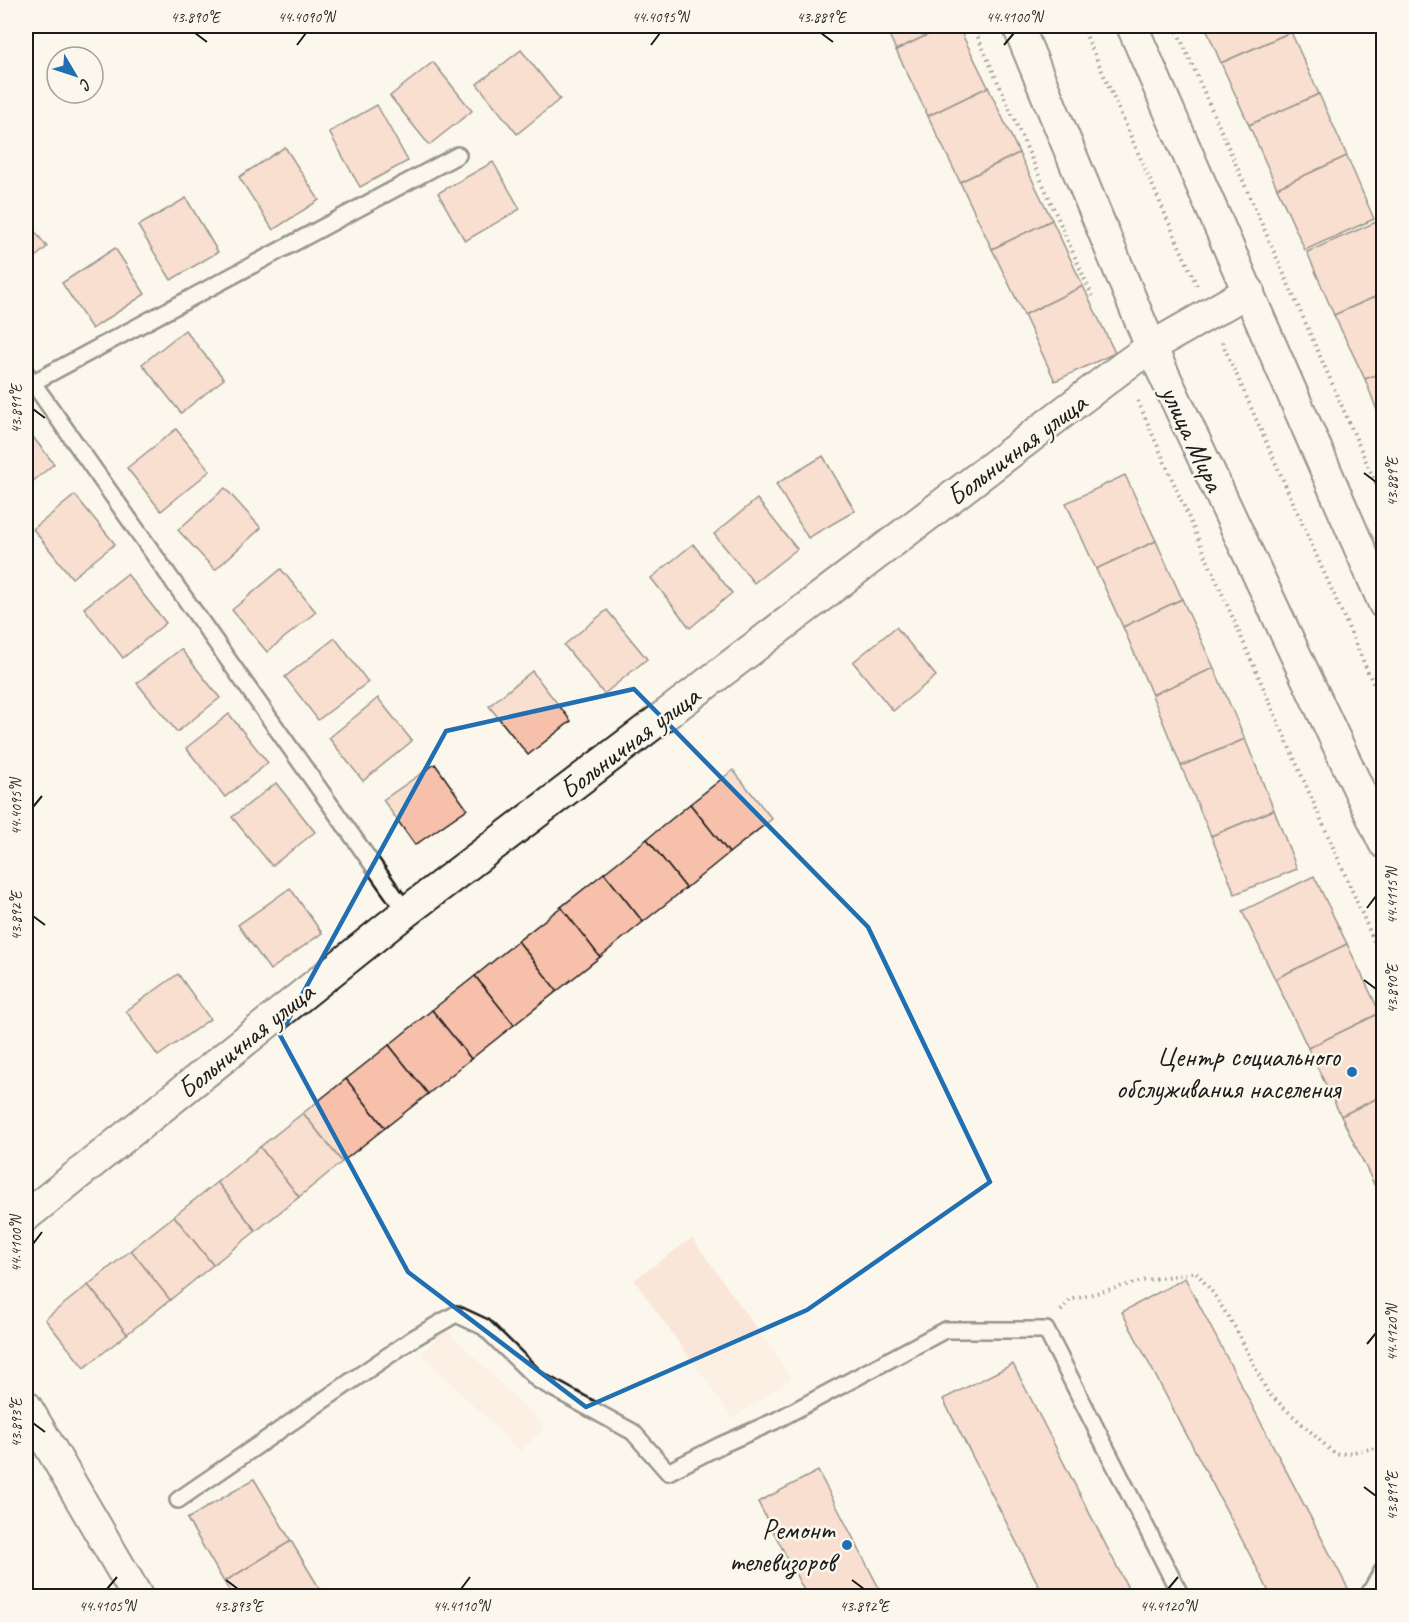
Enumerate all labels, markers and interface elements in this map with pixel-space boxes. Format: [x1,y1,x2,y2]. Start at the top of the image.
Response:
text: 43.890°E [171,8,222,27]
text: 44.4090°N [278,8,337,27]
text: 44.4095°N [632,8,691,27]
text: 43.889°E [797,8,848,27]
text: 44.4100°N [986,8,1045,27]
north arrow [45,45,105,105]
text: С [74,74,96,95]
street label: улица Мира [1152,378,1233,498]
text: 43.891°E [7,382,26,433]
street label: Больничная улица [939,384,1095,513]
text: 43.889°E [1383,455,1402,506]
street label: Больничная улица [552,677,708,806]
text: 44.4095°N [7,776,26,835]
text: 44.4115°N [1383,865,1402,924]
text: 43.892°E [7,889,26,940]
text: 43.890°E [1383,962,1402,1013]
street label: Больничная улица [170,973,322,1106]
place label: Центр социального обслуживания населения [1116,1039,1342,1106]
marker: Центр социального обслуживания населения [1345,1065,1359,1079]
text: 44.4100°N [7,1213,26,1272]
text: 44.4120°N [1383,1302,1402,1361]
text: 43.893°E [7,1396,26,1447]
text: 43.891°E [1383,1469,1402,1520]
place label: Ремонт телевизоров [729,1512,840,1580]
marker: Ремонт телевизоров [840,1538,854,1552]
text: 44.4105°N [79,1597,138,1616]
text: 43.893°E [214,1597,265,1616]
text: 44.4110°N [433,1597,492,1616]
text: 43.892°E [840,1597,891,1616]
text: 44.4120°N [1140,1597,1199,1616]

